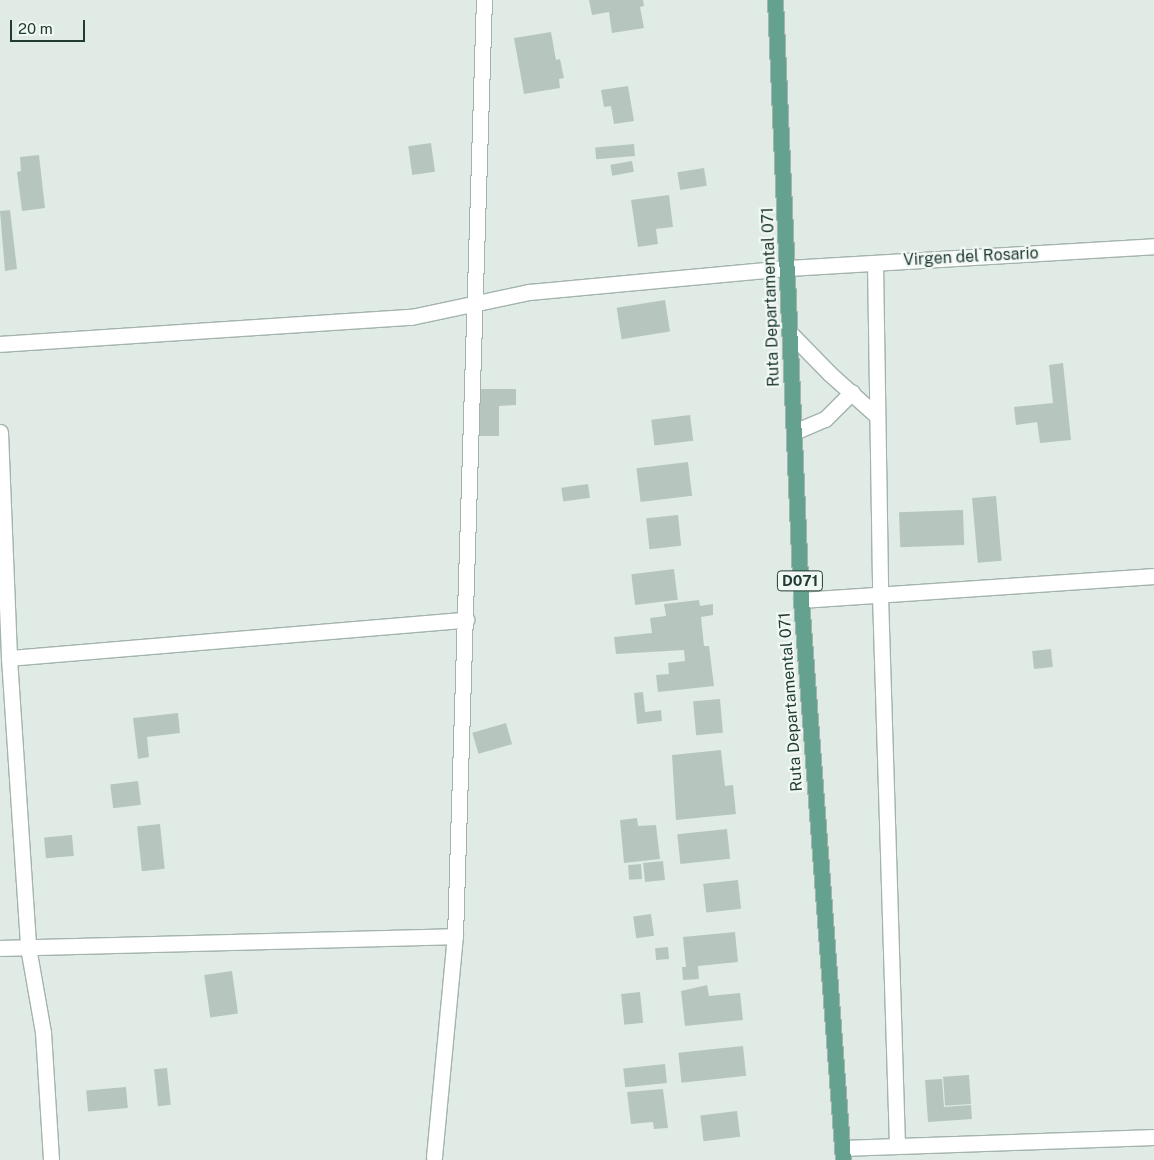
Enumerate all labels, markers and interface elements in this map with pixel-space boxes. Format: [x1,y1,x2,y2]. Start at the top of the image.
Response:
scale bar [12,10,88,42]
text: 20 m [18,20,53,37]
street label: Ruta Departamental 071 [758,207,784,387]
street label: Virgen del Rosario [903,244,1039,270]
road number: D071 [776,568,824,594]
street label: Ruta Departamental 071 [775,612,807,792]

